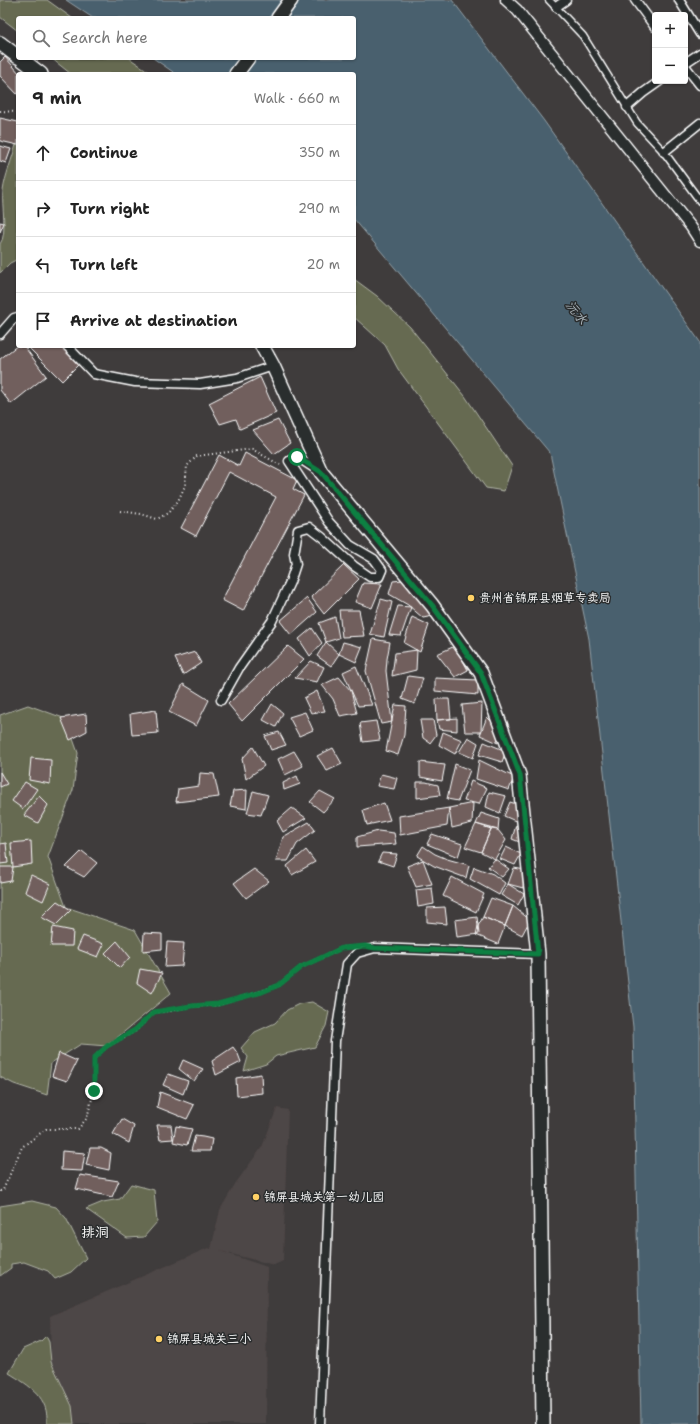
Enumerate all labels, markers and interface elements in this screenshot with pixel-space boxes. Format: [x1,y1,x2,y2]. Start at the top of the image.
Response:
map controls [652,12,688,84]
button: + [652,12,688,48]
search box [16,16,356,60]
icon: search [30,27,52,49]
text: Search here [62,28,148,48]
button: − [652,48,688,84]
text: 9 min [32,87,82,109]
text: Walk · 660 m [254,90,340,107]
icon: ahead [32,142,54,164]
text: Continue [70,143,138,163]
text: 350 m [299,144,340,161]
icon: right [32,198,54,220]
text: Turn right [70,199,150,219]
text: 290 m [298,200,340,217]
icon: left [32,254,54,276]
text: Turn left [70,255,138,275]
text: 20 m [307,256,340,273]
water label: 沅水 [562,297,592,329]
icon: arrive [32,310,54,332]
text: Arrive at destination [70,311,238,331]
route start [288,448,306,466]
place label: 贵州省锦屏县烟草专卖局 [479,590,611,606]
marker: 贵州省锦屏县烟草专卖局 [466,593,476,603]
route end [85,1082,103,1100]
place label: 锦屏县城关第一幼儿园 [264,1189,384,1205]
marker: 锦屏县城关第一幼儿园 [251,1192,261,1202]
district label: 排洞 [81,1223,109,1241]
place label: 锦屏县城关三小 [167,1331,251,1347]
marker: 锦屏县城关三小 [154,1334,164,1344]

